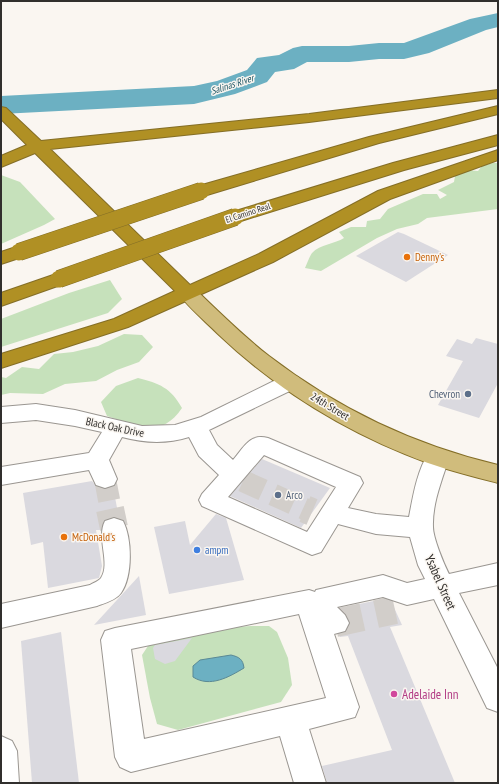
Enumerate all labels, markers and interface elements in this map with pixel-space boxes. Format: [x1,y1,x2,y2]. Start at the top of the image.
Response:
water label: Salinas River [209,71,256,98]
street label: El Camino Real [224,200,272,225]
place label: Denny's [415,250,445,264]
marker: Denny's [402,252,412,262]
place label: Chevron [429,387,460,401]
street label: 24th Street [308,389,352,423]
marker: Chevron [463,389,473,399]
street label: Black Oak Drive [85,414,146,440]
place label: Arco [286,488,303,502]
marker: Arco [273,490,283,500]
place label: McDonald's [72,530,115,544]
marker: McDonald's [59,532,69,542]
place label: ampm [205,543,229,557]
marker: ampm [192,545,202,555]
street label: Ysabel Street [421,552,460,613]
place label: Adelaide Inn [402,686,459,703]
marker: Adelaide Inn [389,689,399,699]

